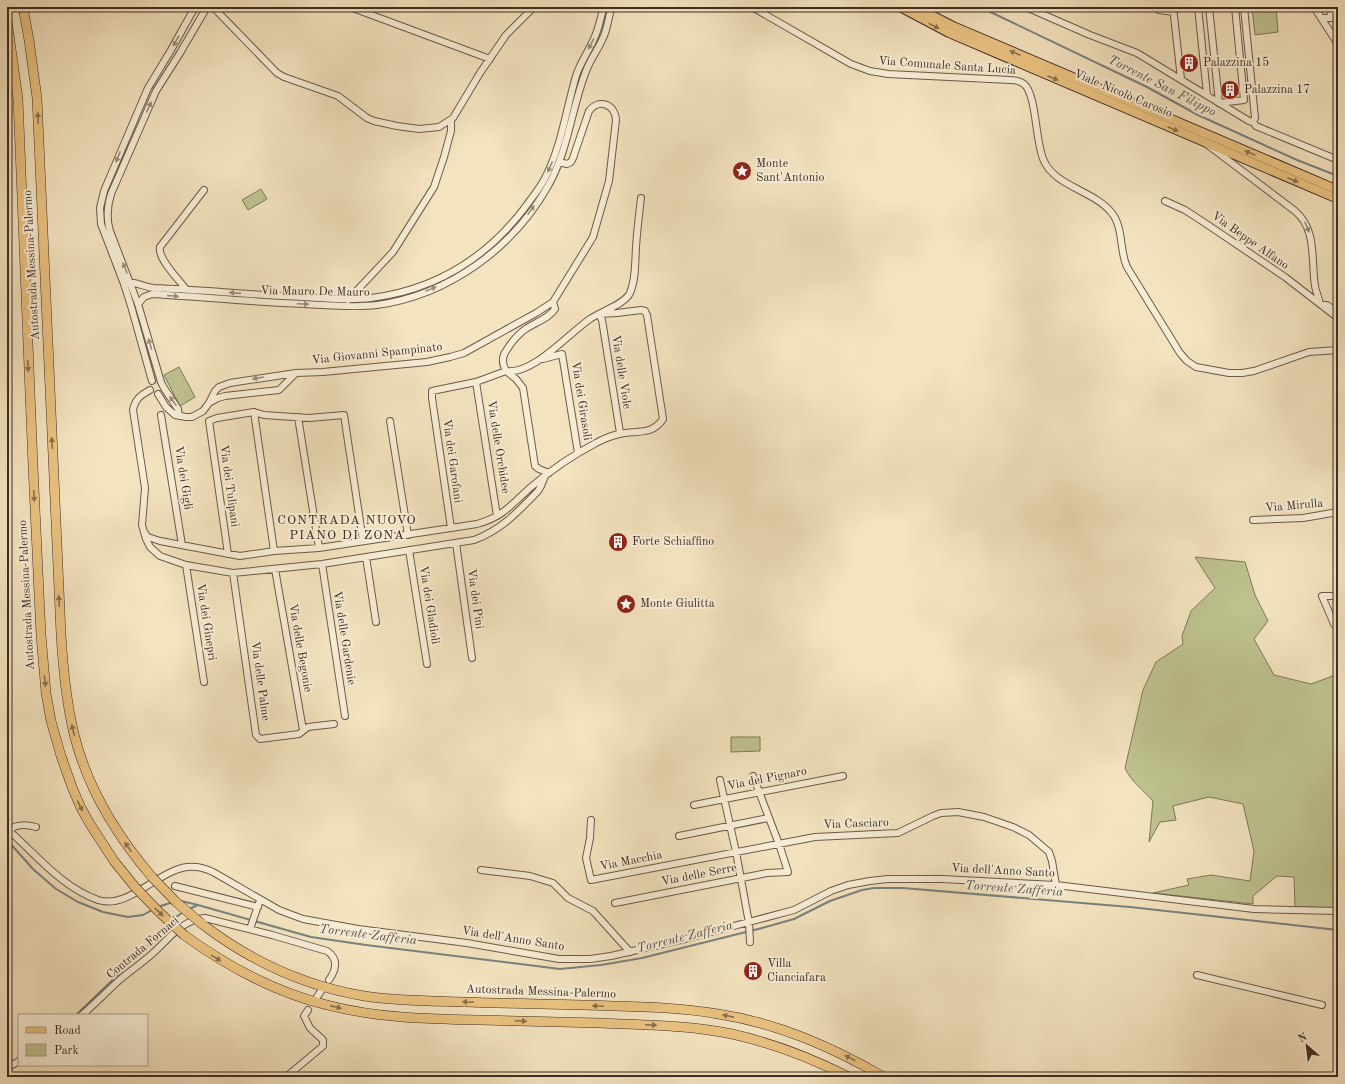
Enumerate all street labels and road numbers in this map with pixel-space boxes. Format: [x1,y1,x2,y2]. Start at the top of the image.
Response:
street label: Via Comunale Santa Lucia [878,55,1016,77]
street label: Viale Nicolò Carosio [1072,68,1174,120]
street label: Autostrada Messina-Palermo [22,190,42,340]
street label: Via Beppe Alfano [1209,210,1291,272]
street label: Via Mauro De Mauro [260,285,370,299]
street label: Via delle Viole [609,334,633,410]
street label: Via Giovanni Spampinato [311,341,443,367]
street label: Via dei Girasoli [569,361,593,441]
street label: Via delle Orchidee [485,400,511,495]
street label: Via dei Garofani [440,418,464,504]
street label: Via dei Tulipani [217,444,241,528]
street label: Via dei Gigli [172,445,194,511]
street label: Via Mirulla [1264,497,1324,515]
street label: Autostrada Messina-Palermo [17,520,37,670]
street label: Via dei Gladioli [417,565,441,645]
street label: Via dei Pini [465,568,485,630]
street label: Via dei Ginepri [194,583,218,661]
street label: Via delle Gardenie [331,590,357,686]
street label: Via delle Begonie [286,603,314,694]
street label: Via delle Palme [248,640,272,722]
street label: Via del Pignaro [726,765,808,793]
street label: Via Casciaro [823,817,889,831]
street label: Via Macchia [599,849,663,873]
street label: Via delle Serre [660,862,738,888]
street label: Via dell'Anno Santo [951,862,1055,880]
street label: Contrada Fornaci [105,914,181,982]
street label: Via dell'Anno Santo [461,925,565,953]
street label: Autostrada Messina-Palermo [466,983,616,1001]

